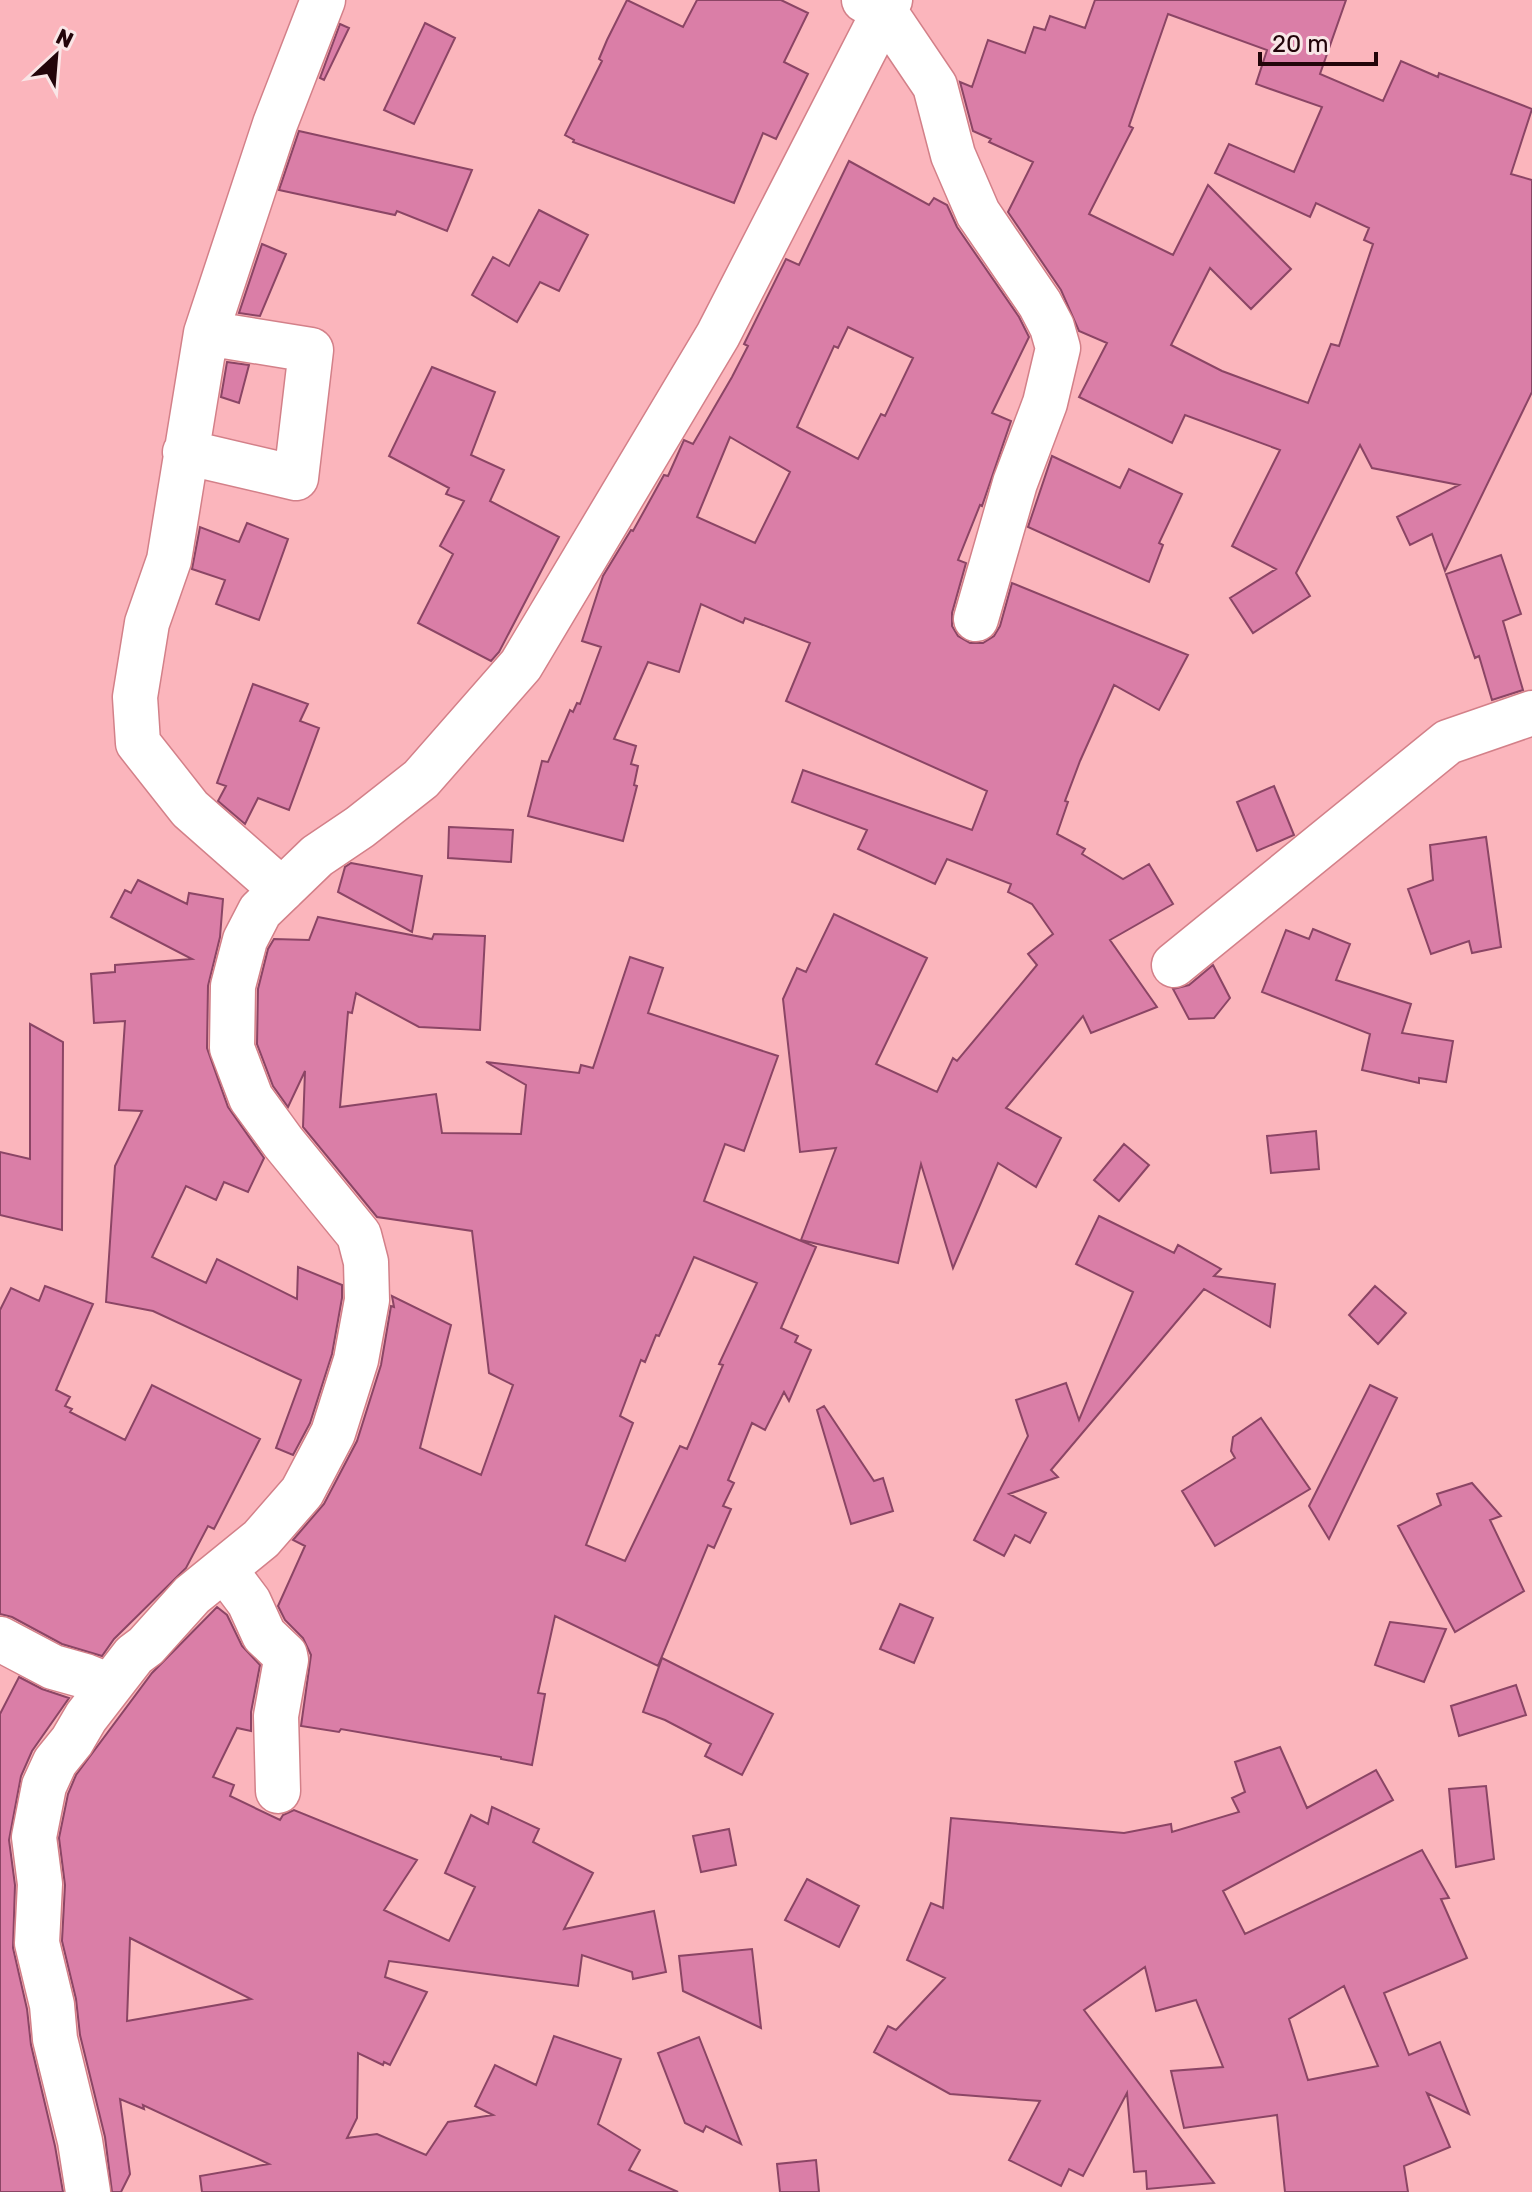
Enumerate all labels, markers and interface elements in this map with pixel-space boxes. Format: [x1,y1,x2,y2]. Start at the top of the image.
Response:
north arrow [16,16,96,96]
scale bar [1260,16,1376,66]
text: N [52,23,78,54]
text: 20 m [1272,30,1329,58]

